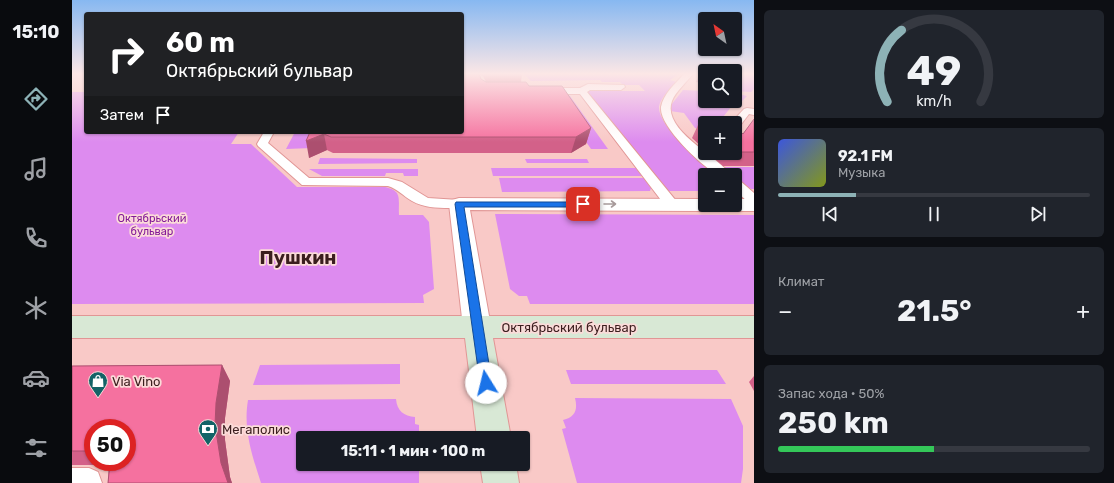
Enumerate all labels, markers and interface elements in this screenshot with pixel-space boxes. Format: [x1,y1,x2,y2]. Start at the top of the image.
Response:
north arrow [698,12,742,56]
map controls [698,12,742,212]
text: 15:10 [12,21,60,43]
text: 60 m [166,26,235,59]
icon: right [100,28,152,80]
text: 49 [907,46,961,95]
text: Октябрьский бульвар [166,60,353,82]
button: search [698,64,742,108]
icon: directions [22,85,50,113]
text: km/h [916,93,952,110]
icon: arrive [152,104,174,126]
text: Затем [100,106,144,124]
button: + [698,116,742,160]
text: 92.1 FM [838,147,893,165]
icon: music [22,155,50,183]
text: Музыка [838,165,885,180]
button: − [698,168,742,212]
pin [566,187,600,221]
icon: arrive [572,193,594,215]
one-way arrow [603,200,616,208]
icon: previous [819,203,841,225]
icon: pause [923,203,945,225]
icon: next [1027,203,1049,225]
park label: Октябрьский бульвар [118,212,186,238]
icon: phone [22,224,50,252]
district label: Пушкин [260,246,336,269]
text: Климат [778,274,824,289]
text: 21.5° [897,293,972,329]
icon: climate [22,294,50,322]
text: − [778,298,792,325]
text: + [1076,298,1090,325]
street label: Октябрьский бульвар [501,320,637,335]
position arrow [465,362,507,404]
icon: car [22,364,50,392]
shop icon: Via Vino [87,370,109,398]
place label: Via Vino [112,374,161,389]
text: Запас хода · 50% [778,386,884,401]
text: 250 km [778,405,889,441]
bank icon: Мегаполис [197,418,219,446]
speed limit sign: 50 [84,419,136,471]
place label: Мегаполис [222,422,290,437]
icon: filters [22,434,50,462]
text: 15:11 · 1 мин · 100 m [341,442,485,460]

